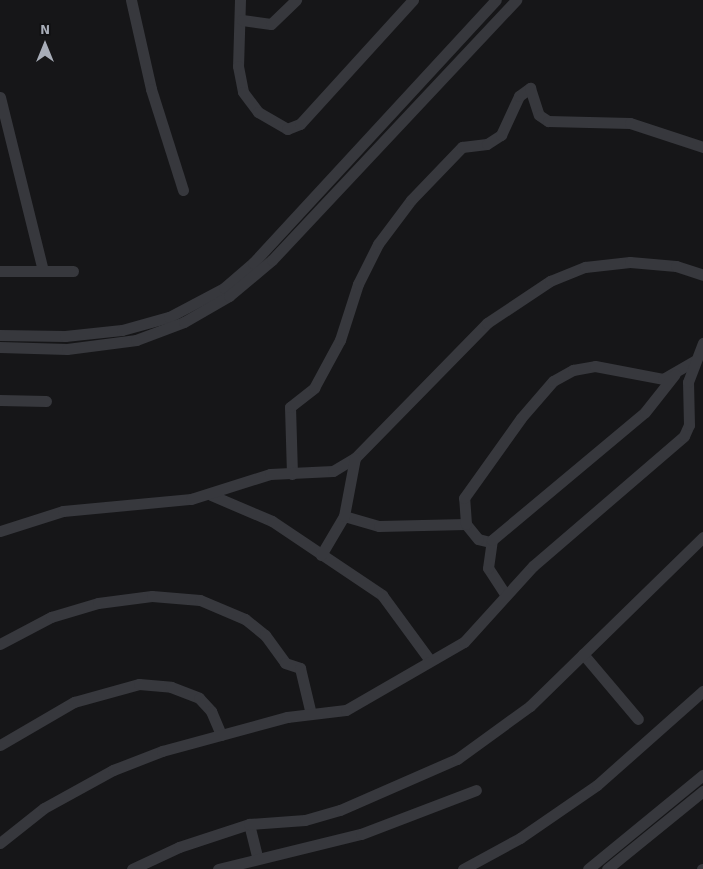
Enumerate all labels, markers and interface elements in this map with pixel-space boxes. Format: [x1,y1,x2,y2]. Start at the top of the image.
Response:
north arrow [20,20,70,70]
text: N [40,21,50,38]

